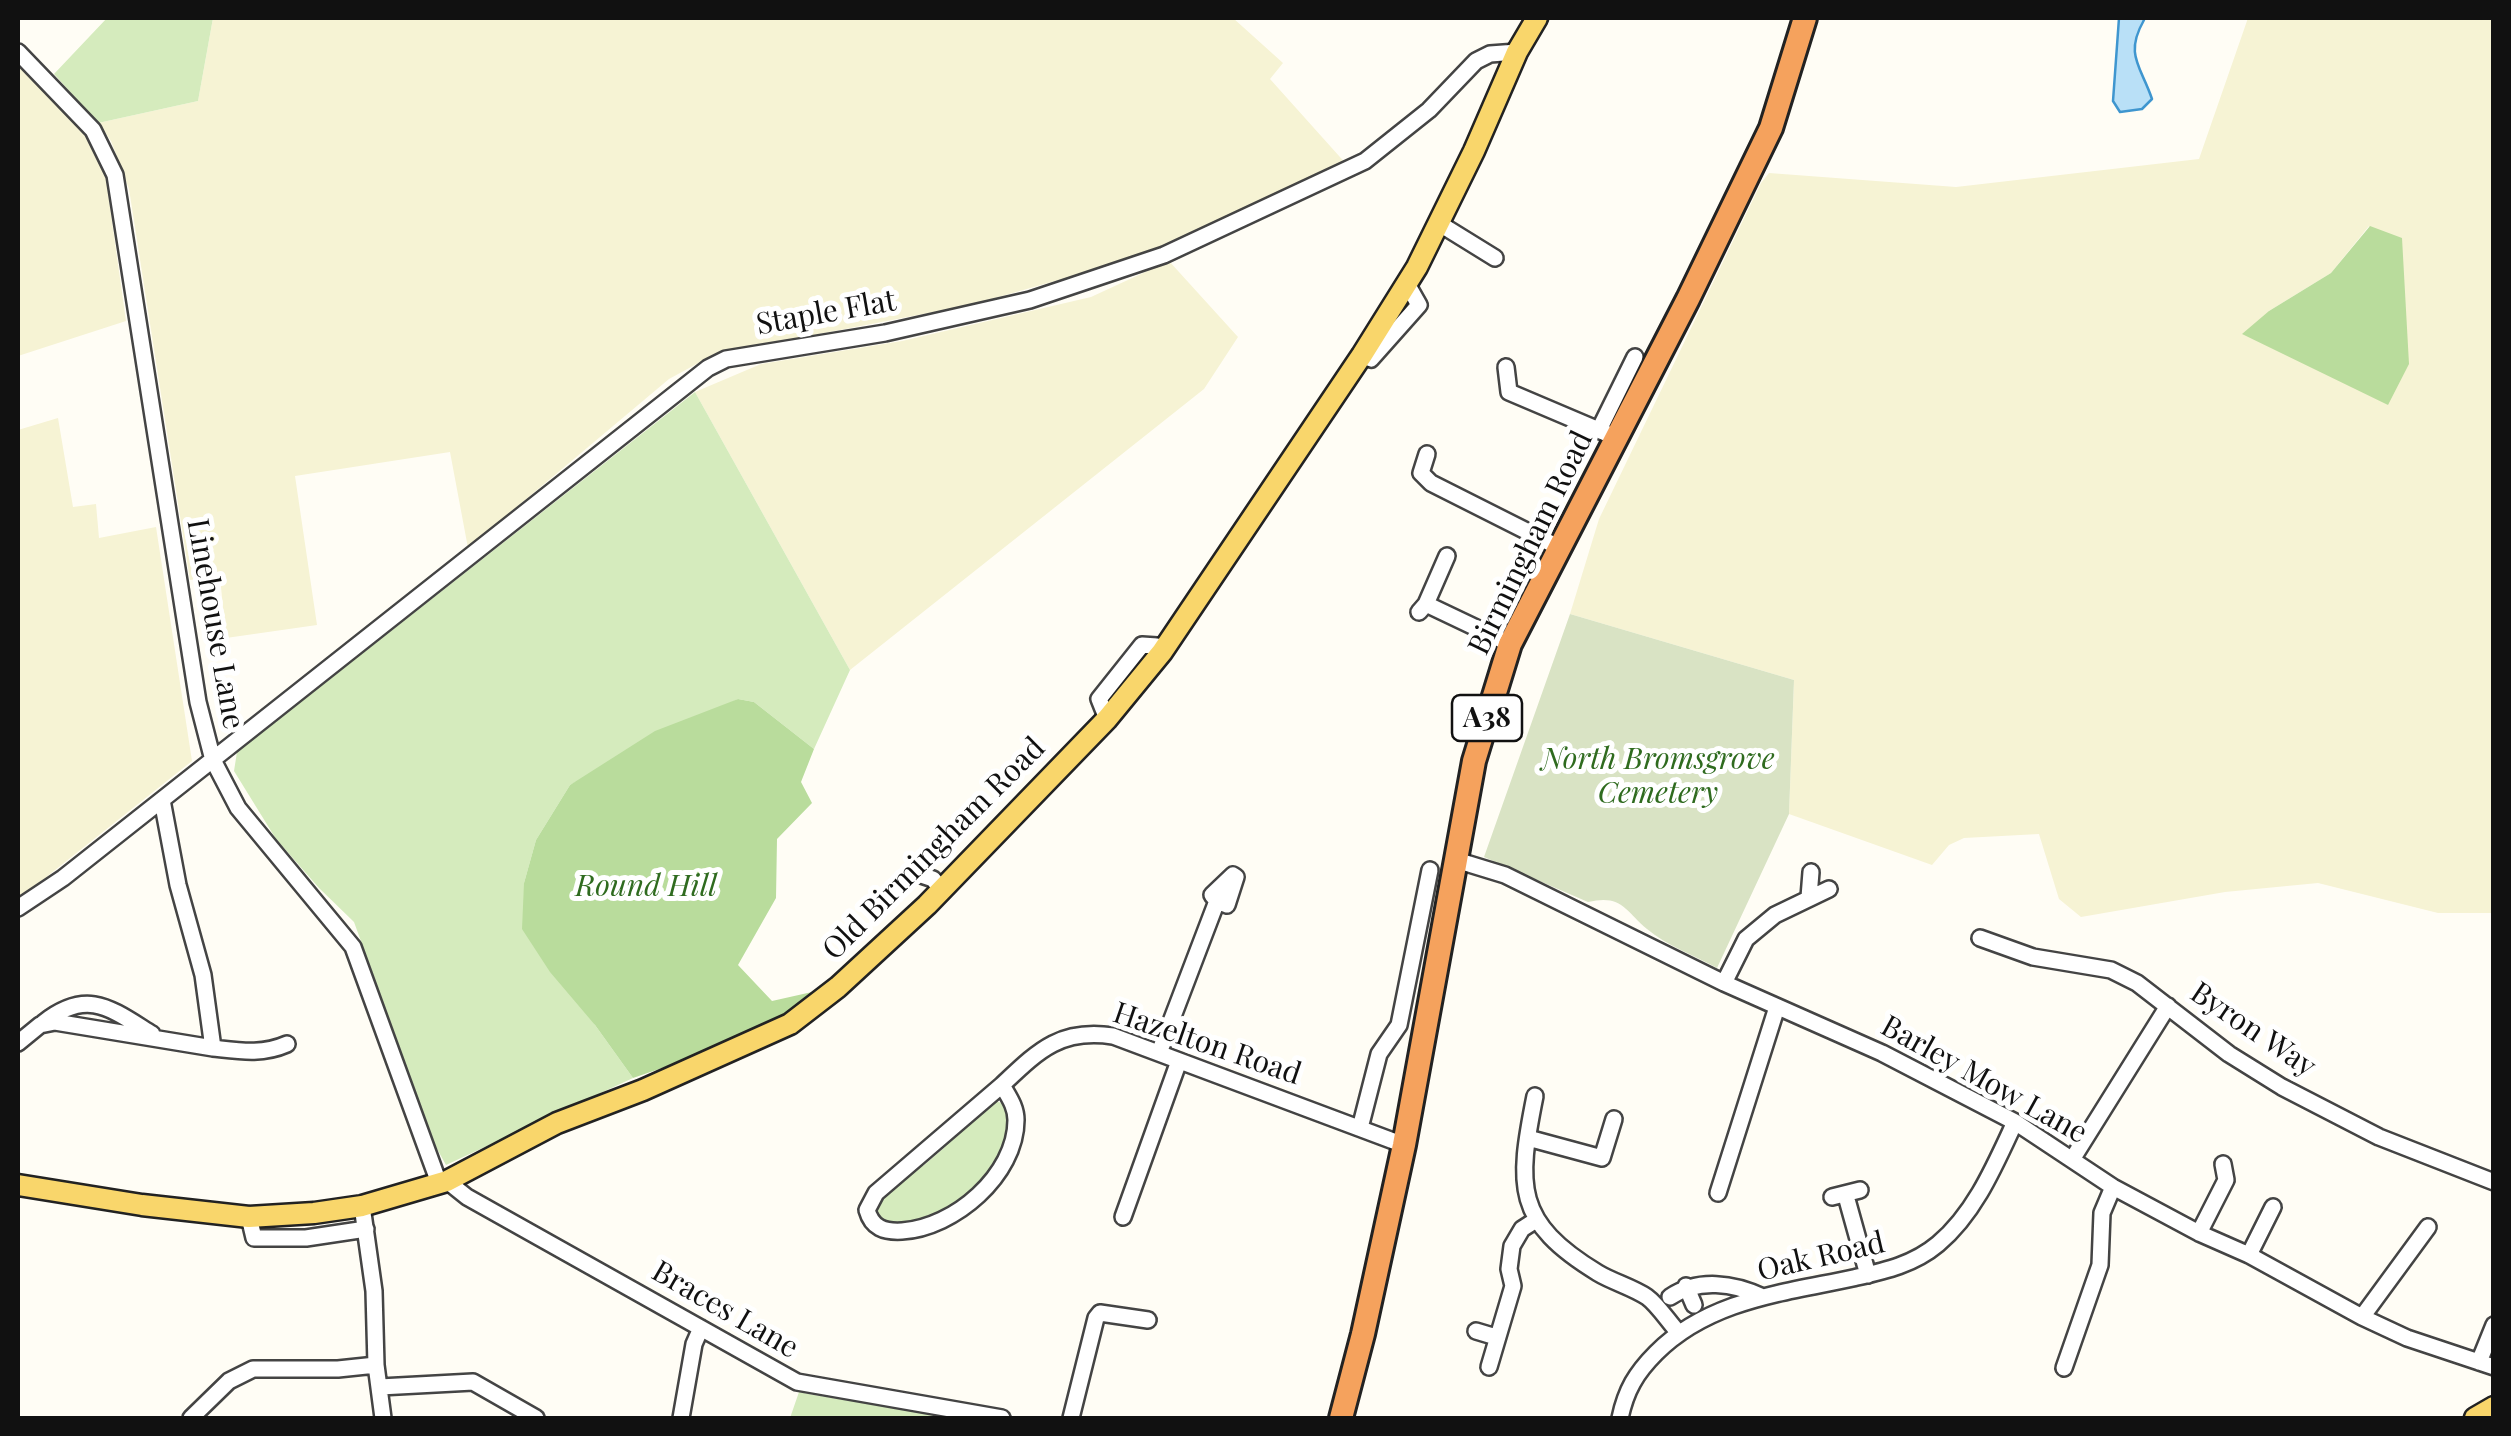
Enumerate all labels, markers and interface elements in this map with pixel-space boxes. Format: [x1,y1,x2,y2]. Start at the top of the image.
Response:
street label: Staple Flat [753,283,899,343]
street label: Birmingham Road [1461,425,1601,661]
street label: Linehouse Lane [179,516,251,732]
road number: A38 [1452,695,1522,741]
street label: Old Birmingham Road [815,730,1053,968]
park label: North Bromsgrove Cemetery [1541,742,1775,812]
park label: Round Hill [575,869,717,905]
street label: Byron Way [2183,975,2323,1085]
street label: Hazelton Road [1108,995,1306,1093]
street label: Barley Mow Lane [1875,1008,2093,1152]
street label: Oak Road [1754,1225,1888,1289]
street label: Braces Lane [645,1254,805,1366]

